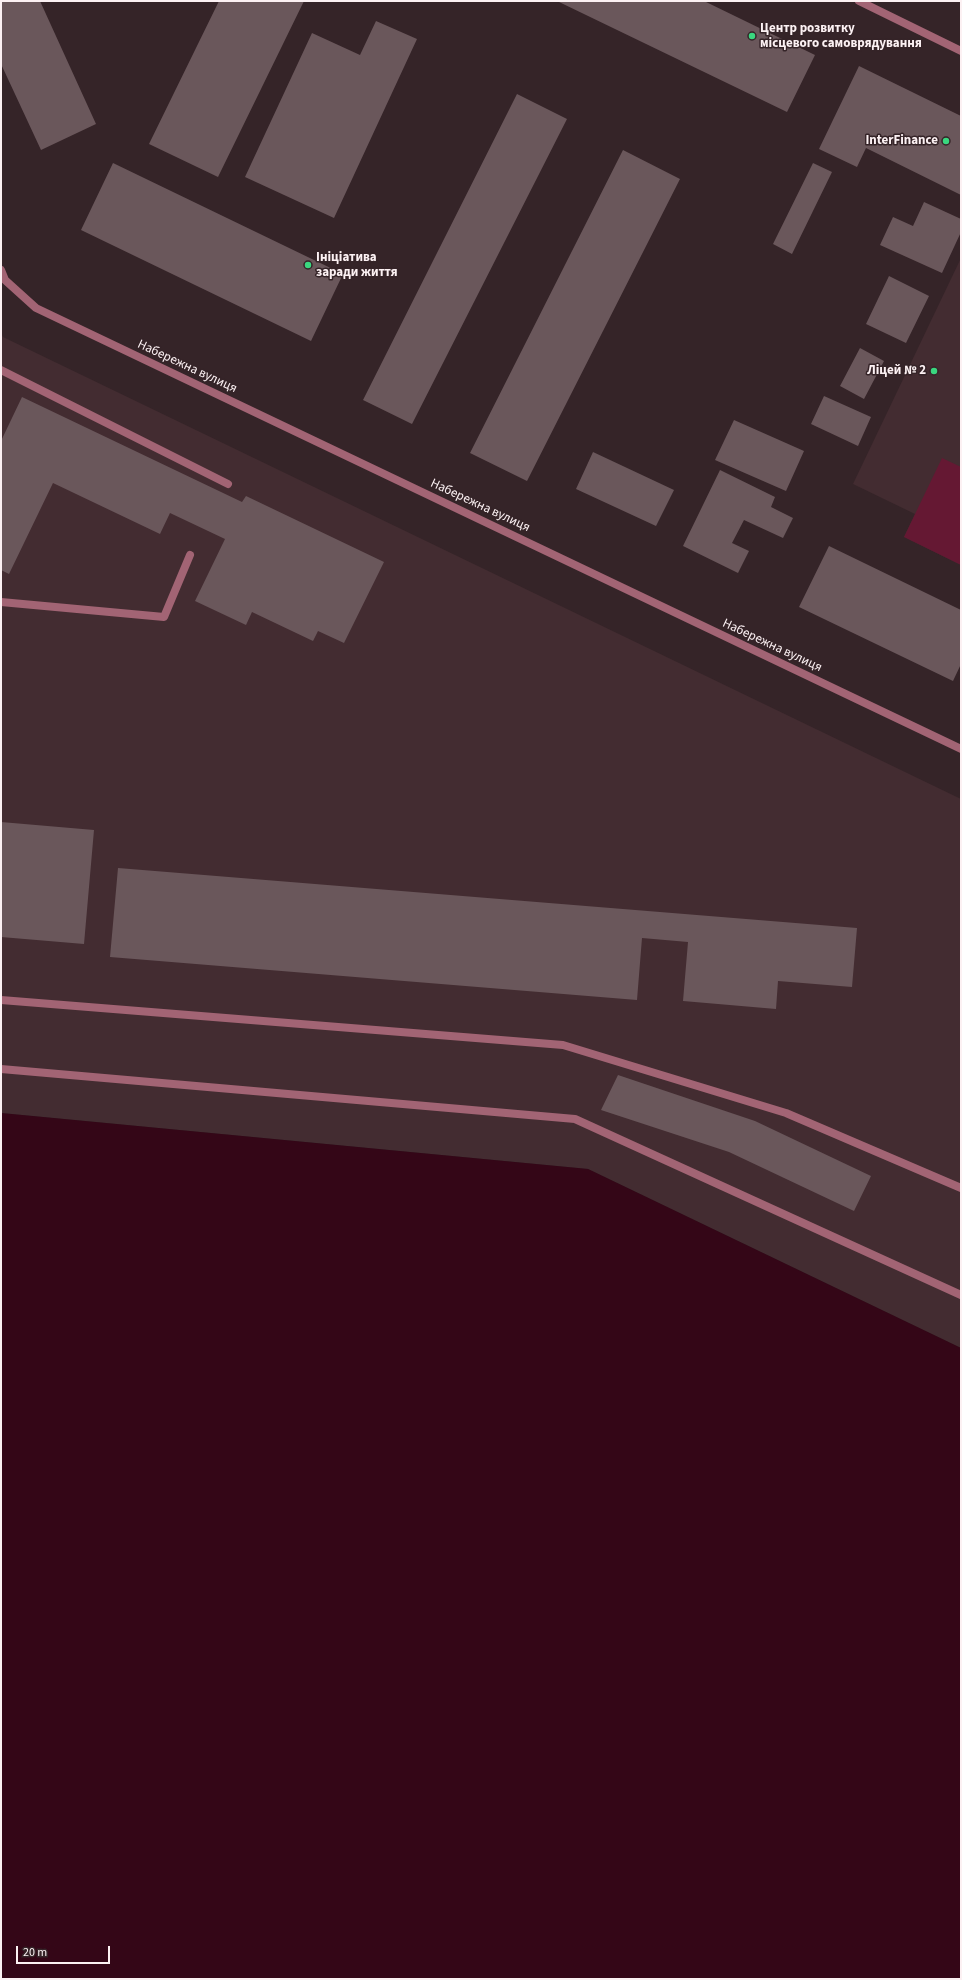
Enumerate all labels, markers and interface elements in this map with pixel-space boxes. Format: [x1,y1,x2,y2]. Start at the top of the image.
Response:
place label: Центр розвитку місцевого самоврядування [760,21,922,52]
marker: Центр розвитку місцевого самоврядування [747,31,757,41]
place label: InterFinance [865,133,938,149]
marker: InterFinance [941,136,951,146]
place label: Ініціатива заради життя [316,250,398,281]
marker: Ініціатива заради життя [303,260,313,270]
street label: Набережна вулиця [135,337,239,397]
place label: Ліцей № 2 [867,363,926,379]
marker: Ліцей № 2 [929,366,939,376]
street label: Набережна вулиця [428,476,532,536]
street label: Набережна вулиця [720,616,824,676]
scale bar [18,1938,112,1964]
text: 20 m [23,1944,47,1961]

